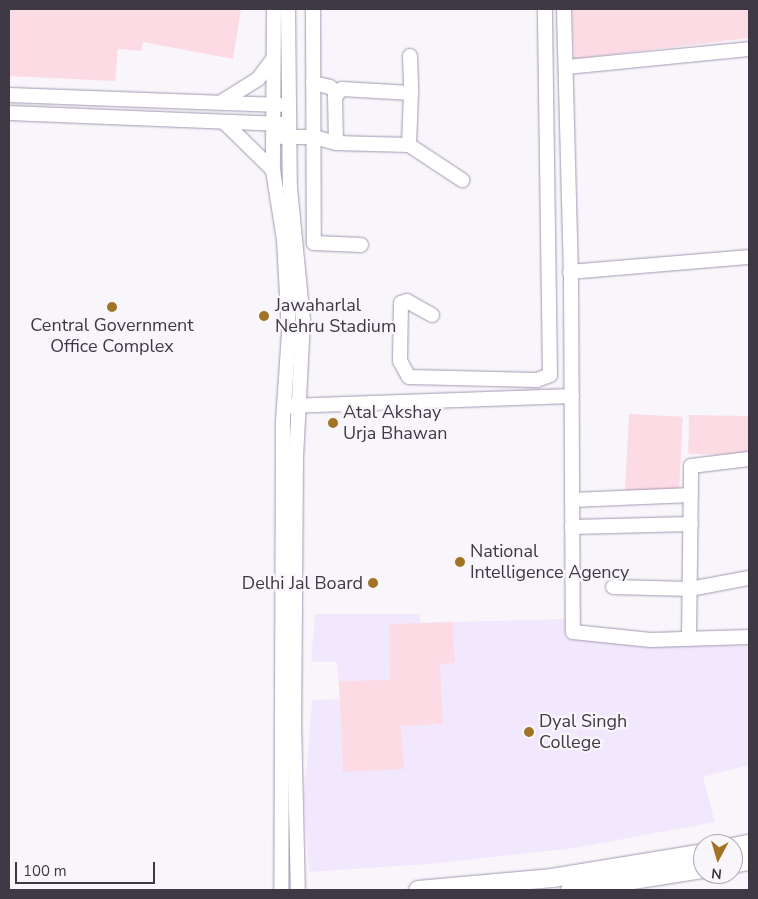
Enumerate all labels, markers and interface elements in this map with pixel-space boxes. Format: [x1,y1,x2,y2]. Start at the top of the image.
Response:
place label: Jawaharlal Nehru Stadium [275,295,396,338]
marker: Central Government Office Complex [106,301,118,313]
marker: Jawaharlal Nehru Stadium [257,309,271,323]
place label: Central Government Office Complex [30,315,194,358]
place label: Atal Akshay Urja Bhawan [343,402,448,444]
marker: Atal Akshay Urja Bhawan [327,417,339,429]
place label: National Intelligence Agency [470,541,629,584]
marker: National Intelligence Agency [454,556,466,568]
place label: Delhi Jal Board [242,572,363,594]
marker: Delhi Jal Board [367,577,379,589]
place label: Dyal Singh College [539,711,627,754]
marker: Dyal Singh College [523,726,535,738]
north arrow [693,834,743,884]
scale bar [18,852,158,884]
text: 100 m [23,861,67,881]
text: N [710,863,723,883]

